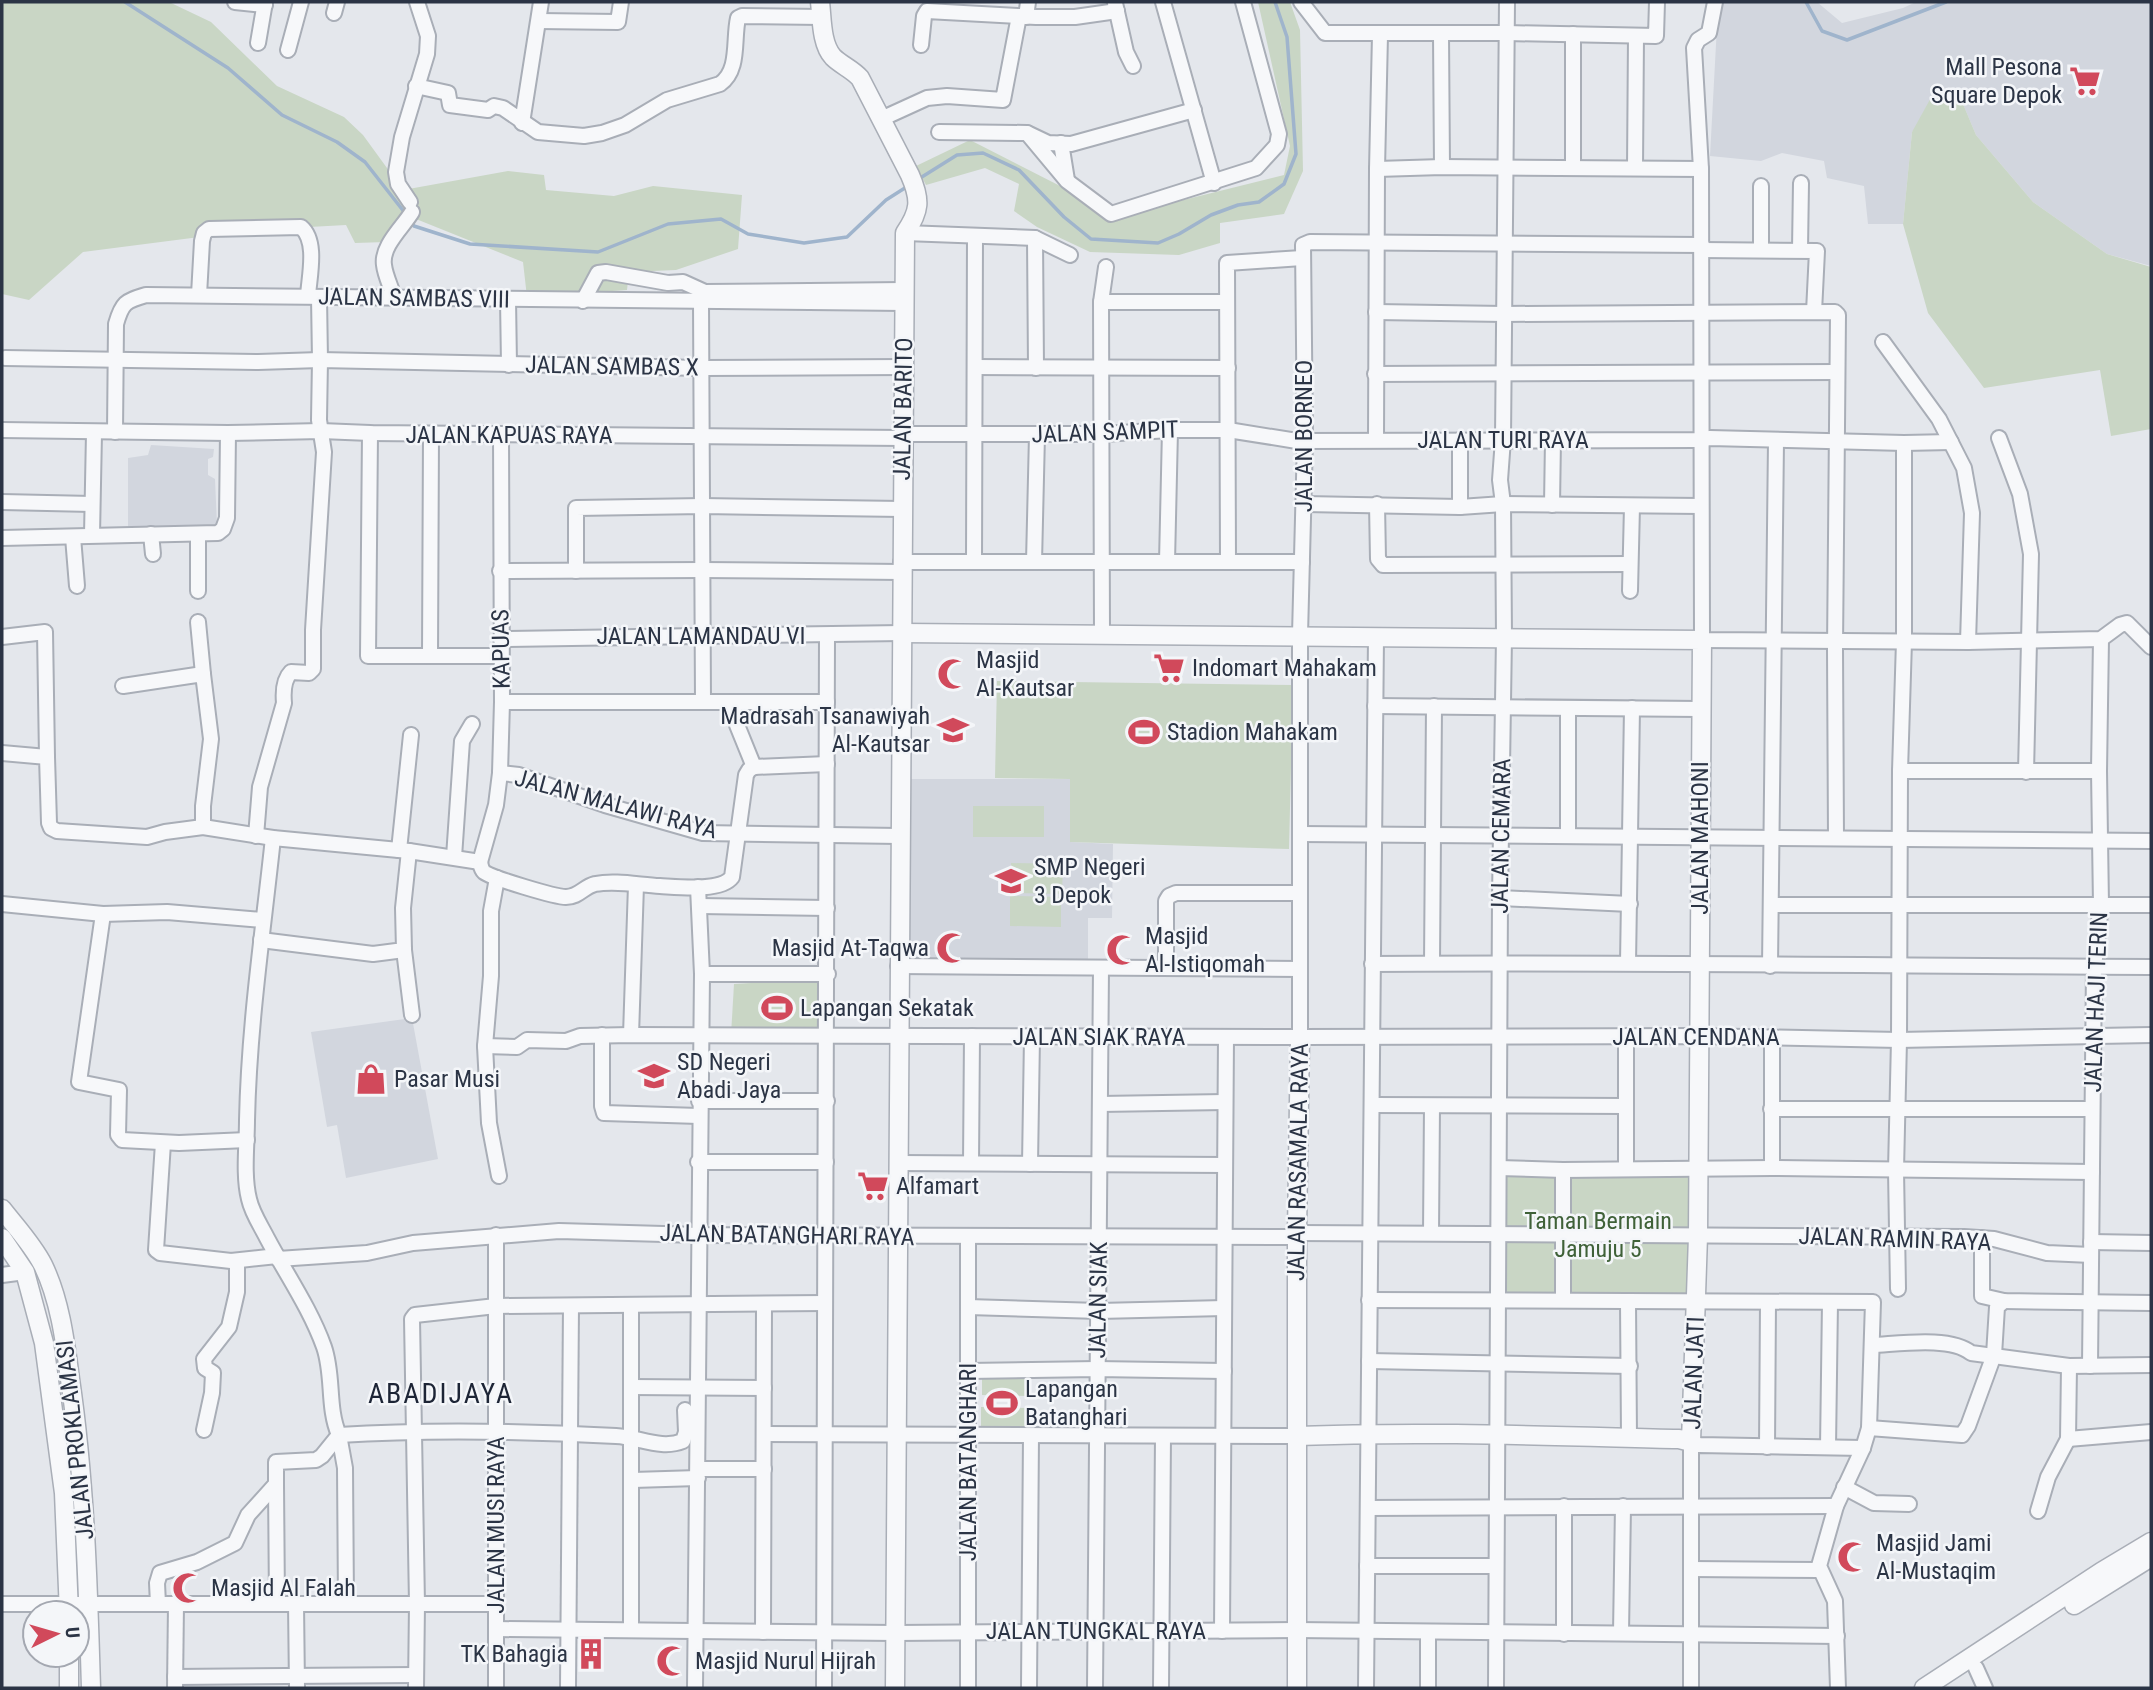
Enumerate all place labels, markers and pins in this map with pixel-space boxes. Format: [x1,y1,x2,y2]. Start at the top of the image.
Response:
place label: Mall Pesona Square Depok [1931,53,2062,109]
supermarket icon: Mall Pesona Square Depok [2068,64,2102,98]
place label: Masjid Al-Kautsar [976,646,1074,702]
supermarket icon: Indomart Mahakam [1152,651,1186,685]
place label: Indomart Mahakam [1192,654,1377,682]
mosque icon: Masjid Al-Kautsar [936,657,970,691]
place label: Madrasah Tsanawiyah Al-Kautsar [720,702,930,758]
school or university icon: Madrasah Tsanawiyah Al-Kautsar [936,713,970,747]
sports icon: Stadion Mahakam [1127,715,1161,749]
place label: Stadion Mahakam [1167,718,1338,746]
place label: SMP Negeri 3 Depok [1034,853,1145,909]
school or university icon: SMP Negeri 3 Depok [994,864,1028,898]
place label: Masjid Al-Istiqomah [1145,922,1265,978]
mosque icon: Masjid At-Taqwa [935,931,969,965]
mosque icon: Masjid Al-Istiqomah [1105,933,1139,967]
place label: Masjid At-Taqwa [772,934,929,962]
sports icon: Lapangan Sekatak [760,991,794,1025]
place label: Lapangan Sekatak [800,994,974,1022]
place label: SD Negeri Abadi Jaya [677,1048,781,1104]
school or university icon: SD Negeri Abadi Jaya [637,1059,671,1093]
shop icon: Pasar Musi [354,1062,388,1096]
place label: Pasar Musi [394,1065,500,1093]
supermarket icon: Alfamart [856,1169,890,1203]
place label: Alfamart [896,1172,979,1200]
place label: Lapangan Batanghari [1025,1375,1128,1431]
sports icon: Lapangan Batanghari [985,1386,1019,1420]
place label: Masjid Jami Al-Mustaqim [1876,1529,1996,1585]
mosque icon: Masjid Jami Al-Mustaqim [1836,1540,1870,1574]
mosque icon: Masjid Al Falah [171,1571,205,1605]
place label: Masjid Al Falah [211,1574,356,1602]
building icon: TK Bahagia [574,1637,608,1671]
place label: TK Bahagia [460,1640,568,1668]
mosque icon: Masjid Nurul Hijrah [655,1644,689,1678]
place label: Masjid Nurul Hijrah [695,1647,876,1675]

